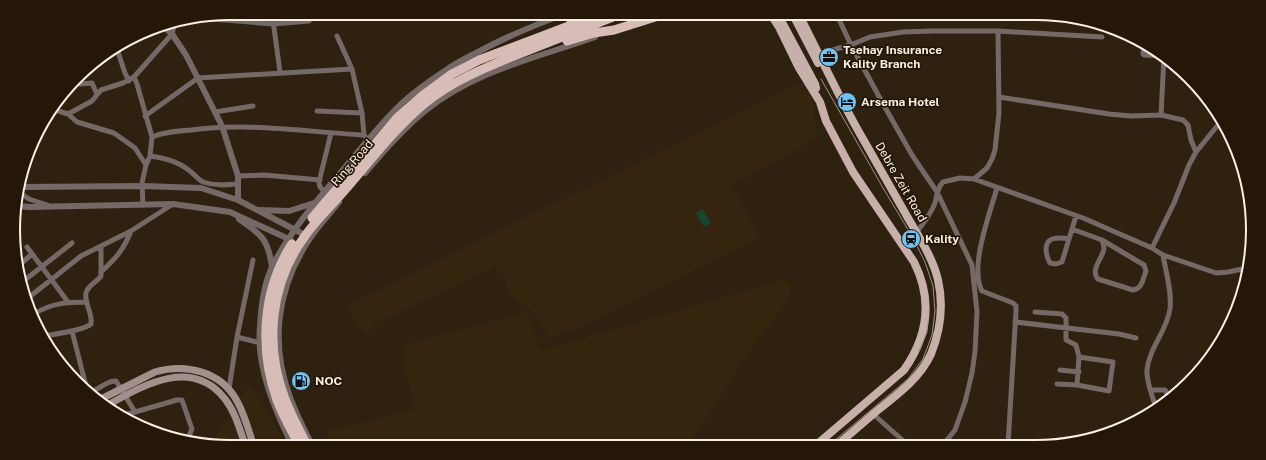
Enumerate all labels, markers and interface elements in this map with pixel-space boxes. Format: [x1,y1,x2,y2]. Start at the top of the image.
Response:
place label: Tsehay Insurance Kality Branch [843,43,942,71]
office icon: Tsehay Insurance Kality Branch [818,46,840,68]
hotel icon: Arsema Hotel [836,91,858,113]
place label: Arsema Hotel [861,95,940,109]
street label: Ring Road [328,137,376,189]
street label: Debre Zeit Road [873,140,929,224]
station icon: Kality [900,228,922,250]
place label: Kality [925,232,959,246]
fuel station icon: NOC [290,370,312,392]
place label: NOC [315,374,342,388]

